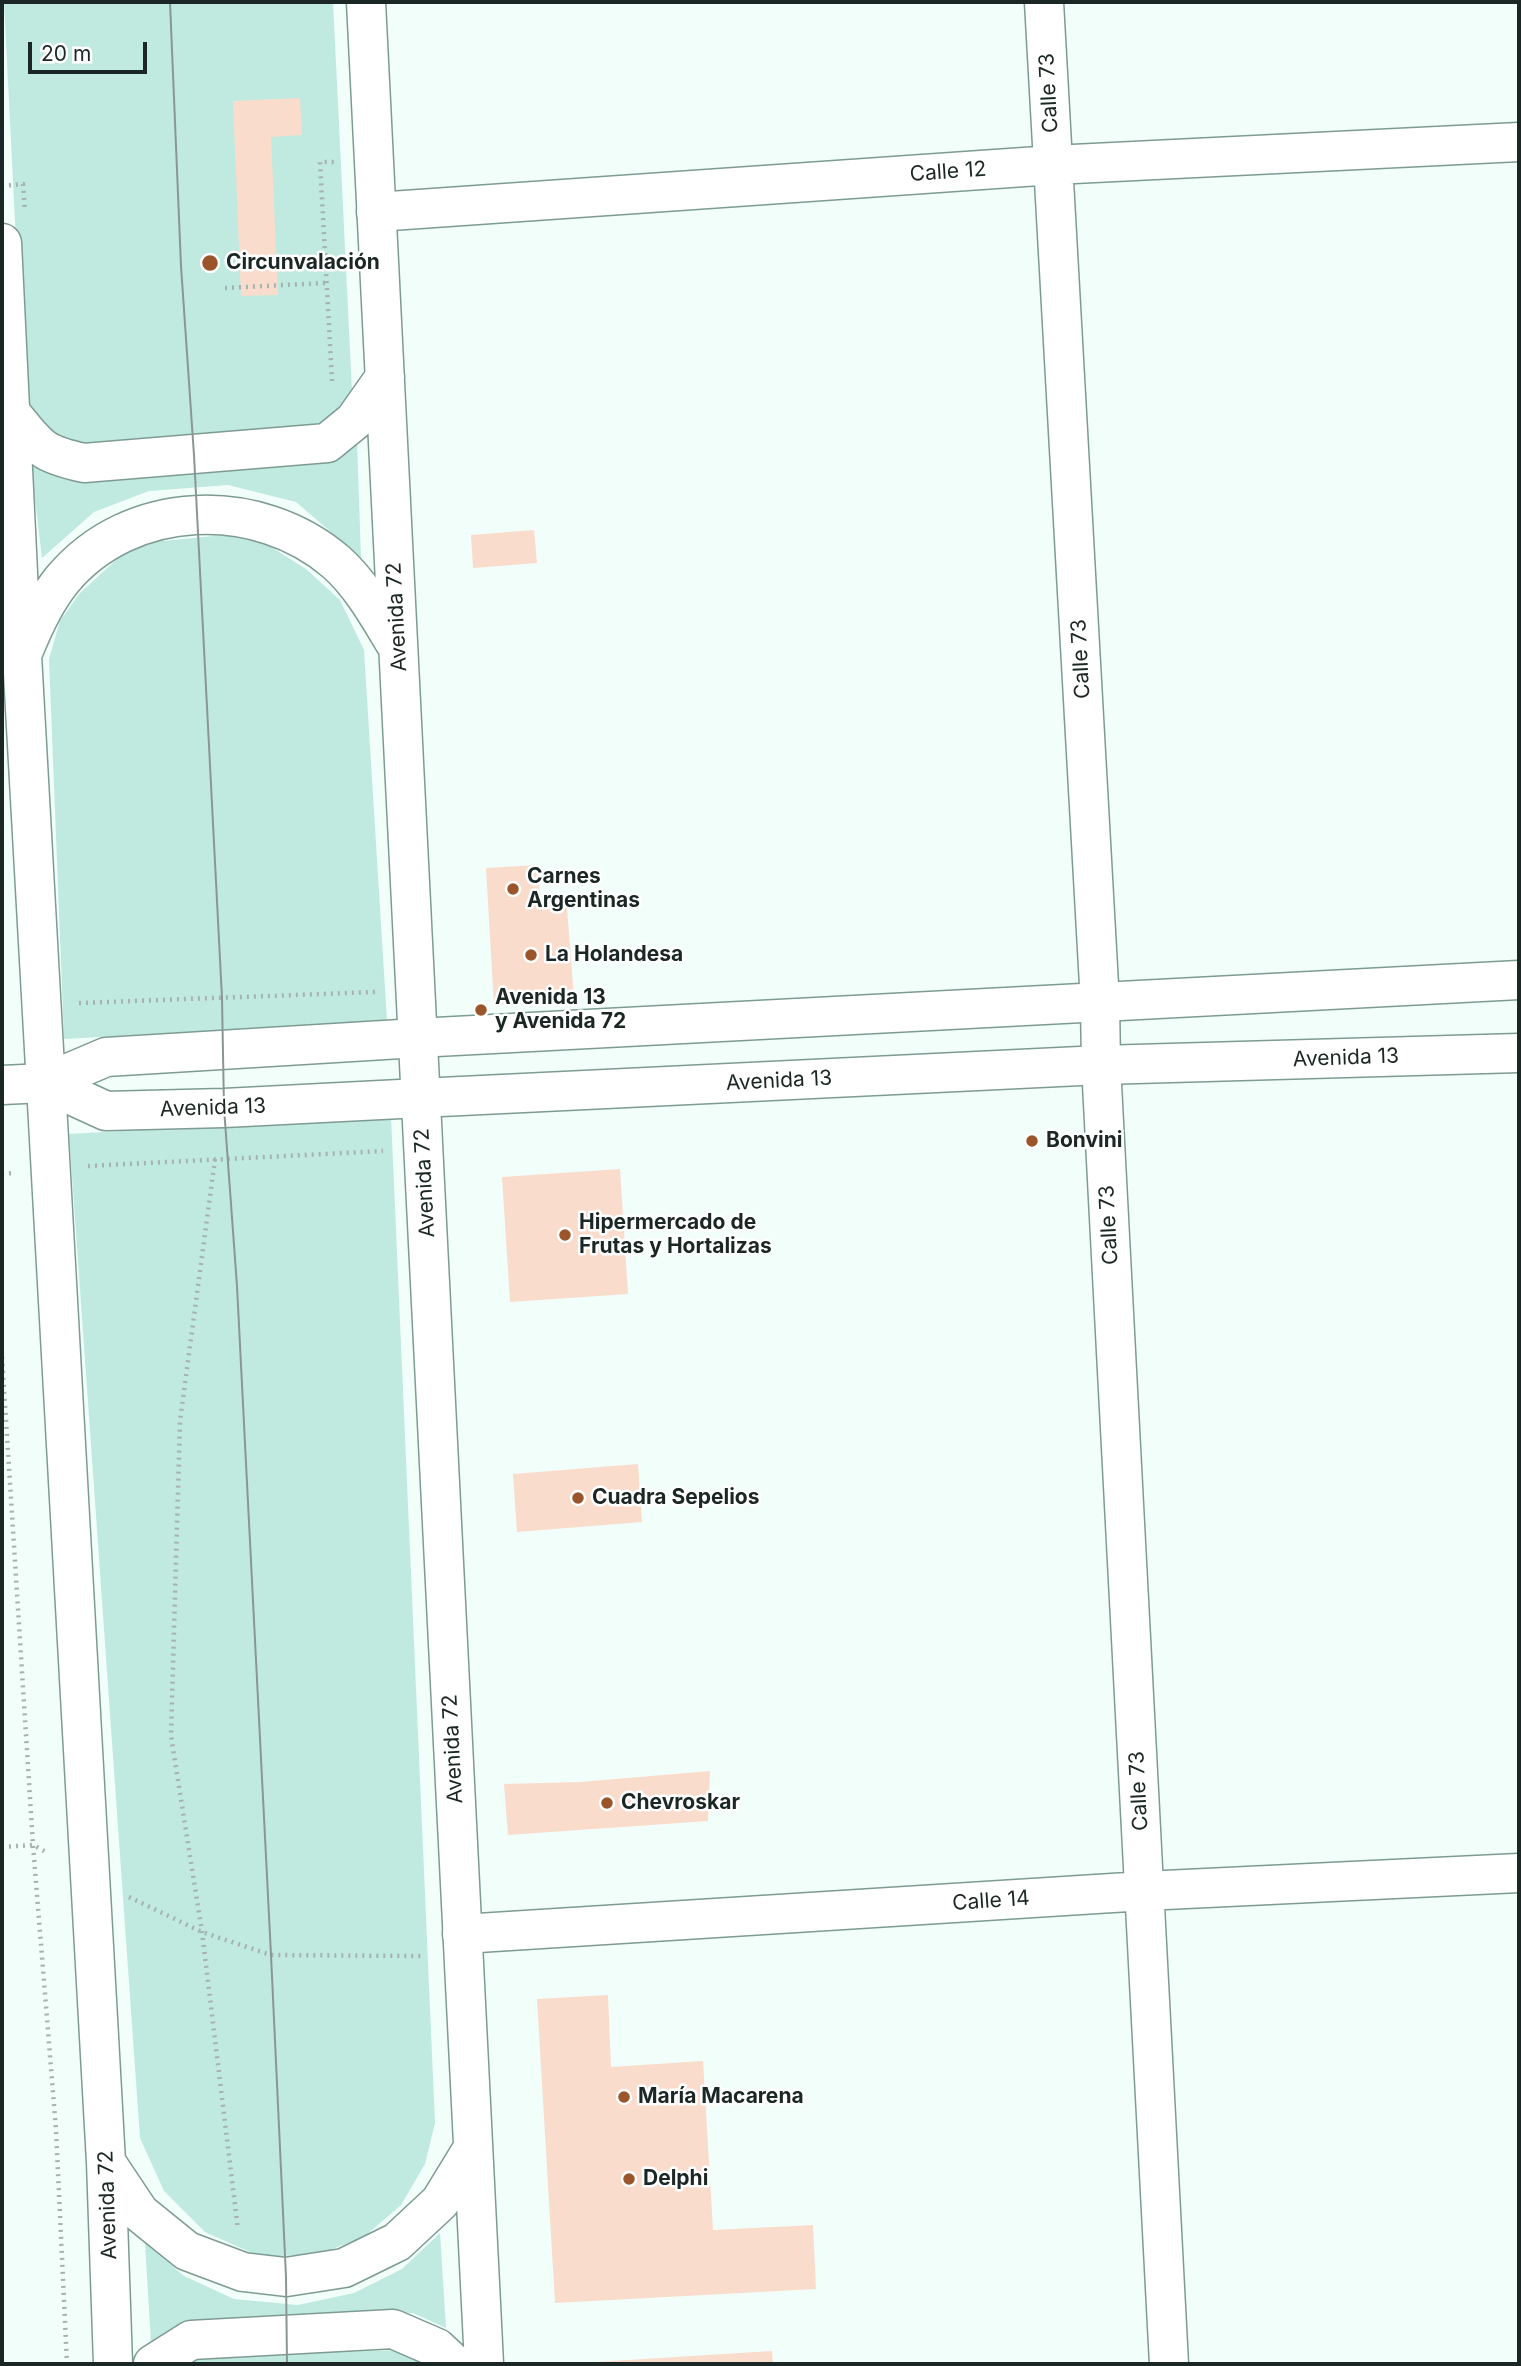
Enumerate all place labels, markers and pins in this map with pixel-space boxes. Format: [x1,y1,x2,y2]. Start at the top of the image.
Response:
place label: Circunvalación [226,250,380,276]
marker: Circunvalación [200,253,220,273]
place label: Carnes Argentinas [527,864,640,914]
marker: Carnes Argentinas [505,881,521,897]
place label: La Holandesa [545,942,683,968]
marker: La Holandesa [523,947,539,963]
place label: Avenida 13 y Avenida 72 [495,985,626,1035]
marker: Avenida 13 y Avenida 72 [473,1002,489,1018]
place label: Bonvini [1046,1128,1123,1154]
marker: Bonvini [1024,1133,1040,1149]
place label: Hipermercado de Frutas y Hortalizas [579,1210,772,1260]
marker: Hipermercado de Frutas y Hortalizas [557,1227,573,1243]
place label: Cuadra Sepelios [592,1485,759,1511]
marker: Cuadra Sepelios [570,1490,586,1506]
place label: Chevroskar [621,1790,740,1816]
marker: Chevroskar [599,1795,615,1811]
place label: María Macarena [638,2084,804,2110]
marker: María Macarena [616,2089,632,2105]
place label: Delphi [643,2166,708,2192]
marker: Delphi [621,2171,637,2187]

